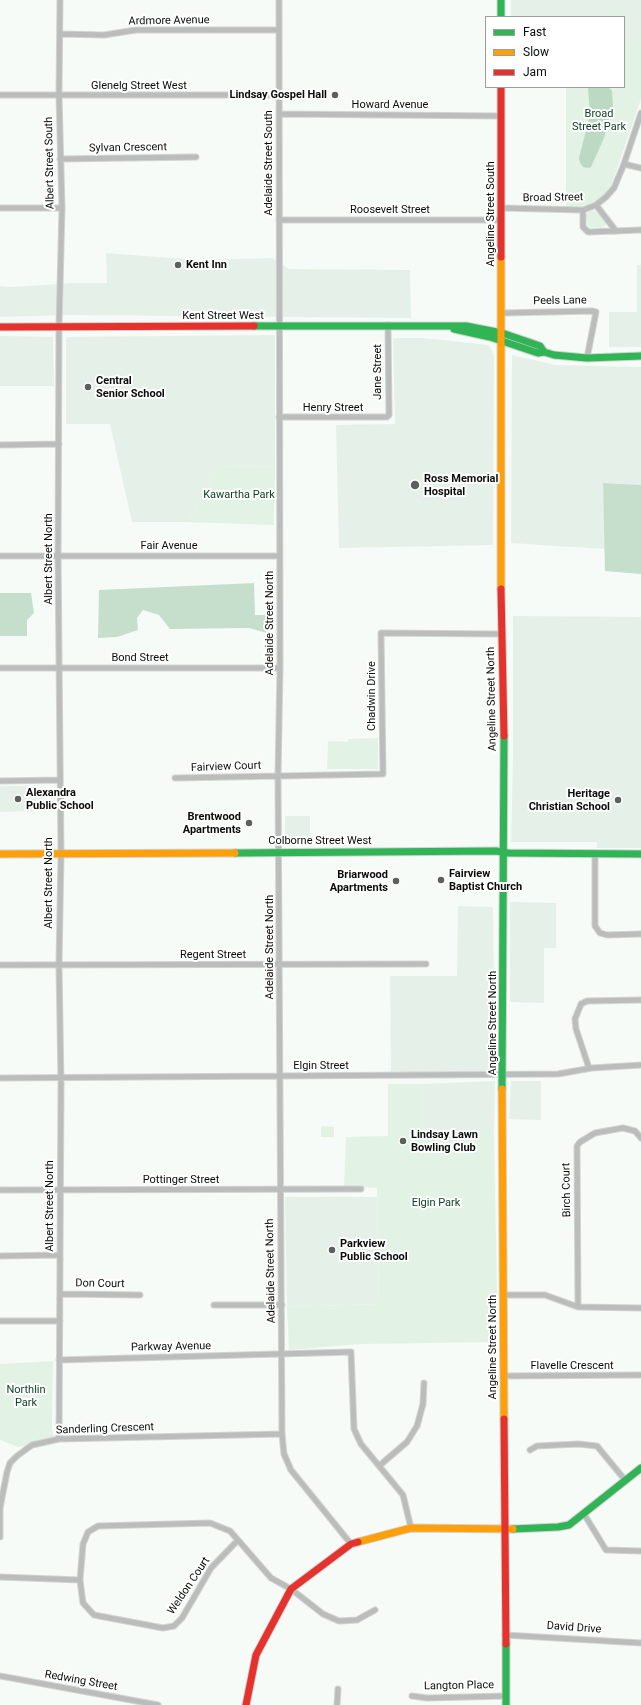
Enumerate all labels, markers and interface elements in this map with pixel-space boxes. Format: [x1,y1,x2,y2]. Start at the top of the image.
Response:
street label: Ardmore Avenue [128,14,210,28]
legend [485,16,625,88]
text: Fast [523,25,546,39]
text: Slow [523,45,549,59]
text: Jam [523,65,547,79]
street label: Glenelg Street West [91,79,187,93]
place label: Lindsay Gospel Hall [229,88,327,102]
marker: Lindsay Gospel Hall [330,90,340,100]
street label: Howard Avenue [352,98,428,112]
park label: Broad Street Park [572,107,626,133]
street label: Adelaide Street South [262,110,276,216]
street label: Albert Street South [43,117,57,209]
street label: Sylvan Crescent [89,141,167,155]
street label: Angeline Street South [484,161,498,267]
street label: Broad Street [523,191,583,205]
street label: Roosevelt Street [350,203,430,217]
place label: Kent Inn [186,258,227,272]
marker: Kent Inn [173,260,183,270]
street label: Peels Lane [533,294,587,308]
street label: Kent Street West [182,309,264,323]
street label: Jane Street [371,344,385,400]
place label: Central Senior School [96,374,165,400]
marker: Central Senior School [83,382,93,392]
street label: Henry Street [303,401,363,415]
place label: Ross Memorial Hospital [424,472,498,498]
marker: Ross Memorial Hospital [409,479,421,491]
park label: Kawartha Park [203,488,275,502]
street label: Albert Street North [42,513,56,605]
street label: Fair Avenue [141,539,197,553]
street label: Adelaide Street North [263,571,277,675]
street label: Angeline Street North [484,647,500,751]
street label: Bond Street [111,651,169,665]
street label: Chadwin Drive [365,661,379,731]
street label: Fairview Court [191,759,261,775]
place label: Alexandra Public School [26,786,94,812]
place label: Heritage Christian School [529,787,610,813]
marker: Alexandra Public School [13,794,23,804]
marker: Heritage Christian School [613,795,623,805]
place label: Brentwood Apartments [183,810,241,836]
marker: Brentwood Apartments [244,818,254,828]
street label: Colborne Street West [268,834,372,848]
street label: Albert Street North [42,837,56,929]
place label: Fairview Baptist Church [449,867,522,893]
place label: Briarwood Apartments [330,868,388,894]
marker: Fairview Baptist Church [436,875,446,885]
marker: Briarwood Apartments [391,876,401,886]
street label: Adelaide Street North [263,895,277,999]
street label: Regent Street [180,948,246,962]
street label: Angeline Street North [486,971,500,1075]
street label: Elgin Street [293,1059,349,1073]
place label: Lindsay Lawn Bowling Club [411,1128,478,1154]
marker: Lindsay Lawn Bowling Club [398,1136,408,1146]
street label: Albert Street North [43,1160,57,1252]
street label: Birch Court [560,1162,574,1218]
street label: Pottinger Street [143,1173,219,1187]
park label: Elgin Park [412,1196,460,1210]
street label: Adelaide Street North [263,1218,279,1324]
place label: Parkview Public School [340,1237,408,1263]
marker: Parkview Public School [327,1245,337,1255]
street label: Don Court [75,1277,125,1291]
street label: Angeline Street North [486,1295,500,1399]
street label: Parkway Avenue [131,1340,211,1354]
street label: Flavelle Crescent [530,1359,614,1373]
park label: Northlin Park [6,1383,46,1409]
street label: Sanderling Crescent [56,1421,154,1437]
street label: Weldon Court [165,1555,213,1617]
street label: David Drive [546,1620,602,1636]
street label: Redwing Street [44,1668,118,1694]
street label: Langton Place [424,1679,494,1693]

